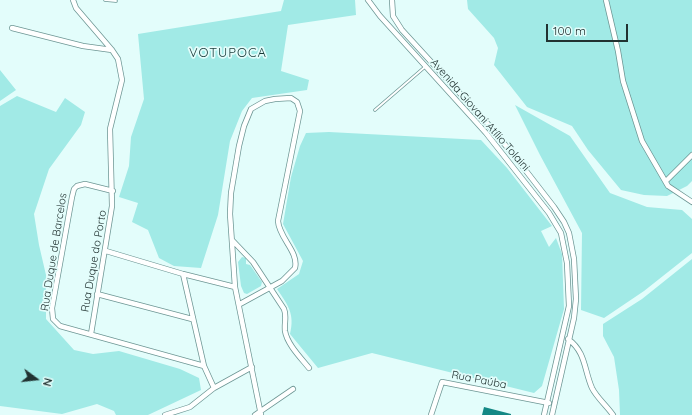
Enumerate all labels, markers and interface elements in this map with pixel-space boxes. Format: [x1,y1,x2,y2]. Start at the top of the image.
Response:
scale bar [548,16,630,42]
text: 100 m [553,23,586,38]
district label: VOTUPOCA [189,45,267,61]
street label: Avenida Giovani Atílio Tolaini [428,56,532,174]
street label: Rua Duque de Barcelos [38,192,70,312]
street label: Rua Duque do Porto [79,209,109,313]
north arrow [16,359,56,399]
street label: Rua Paúba [450,368,508,392]
text: N [40,376,55,388]

